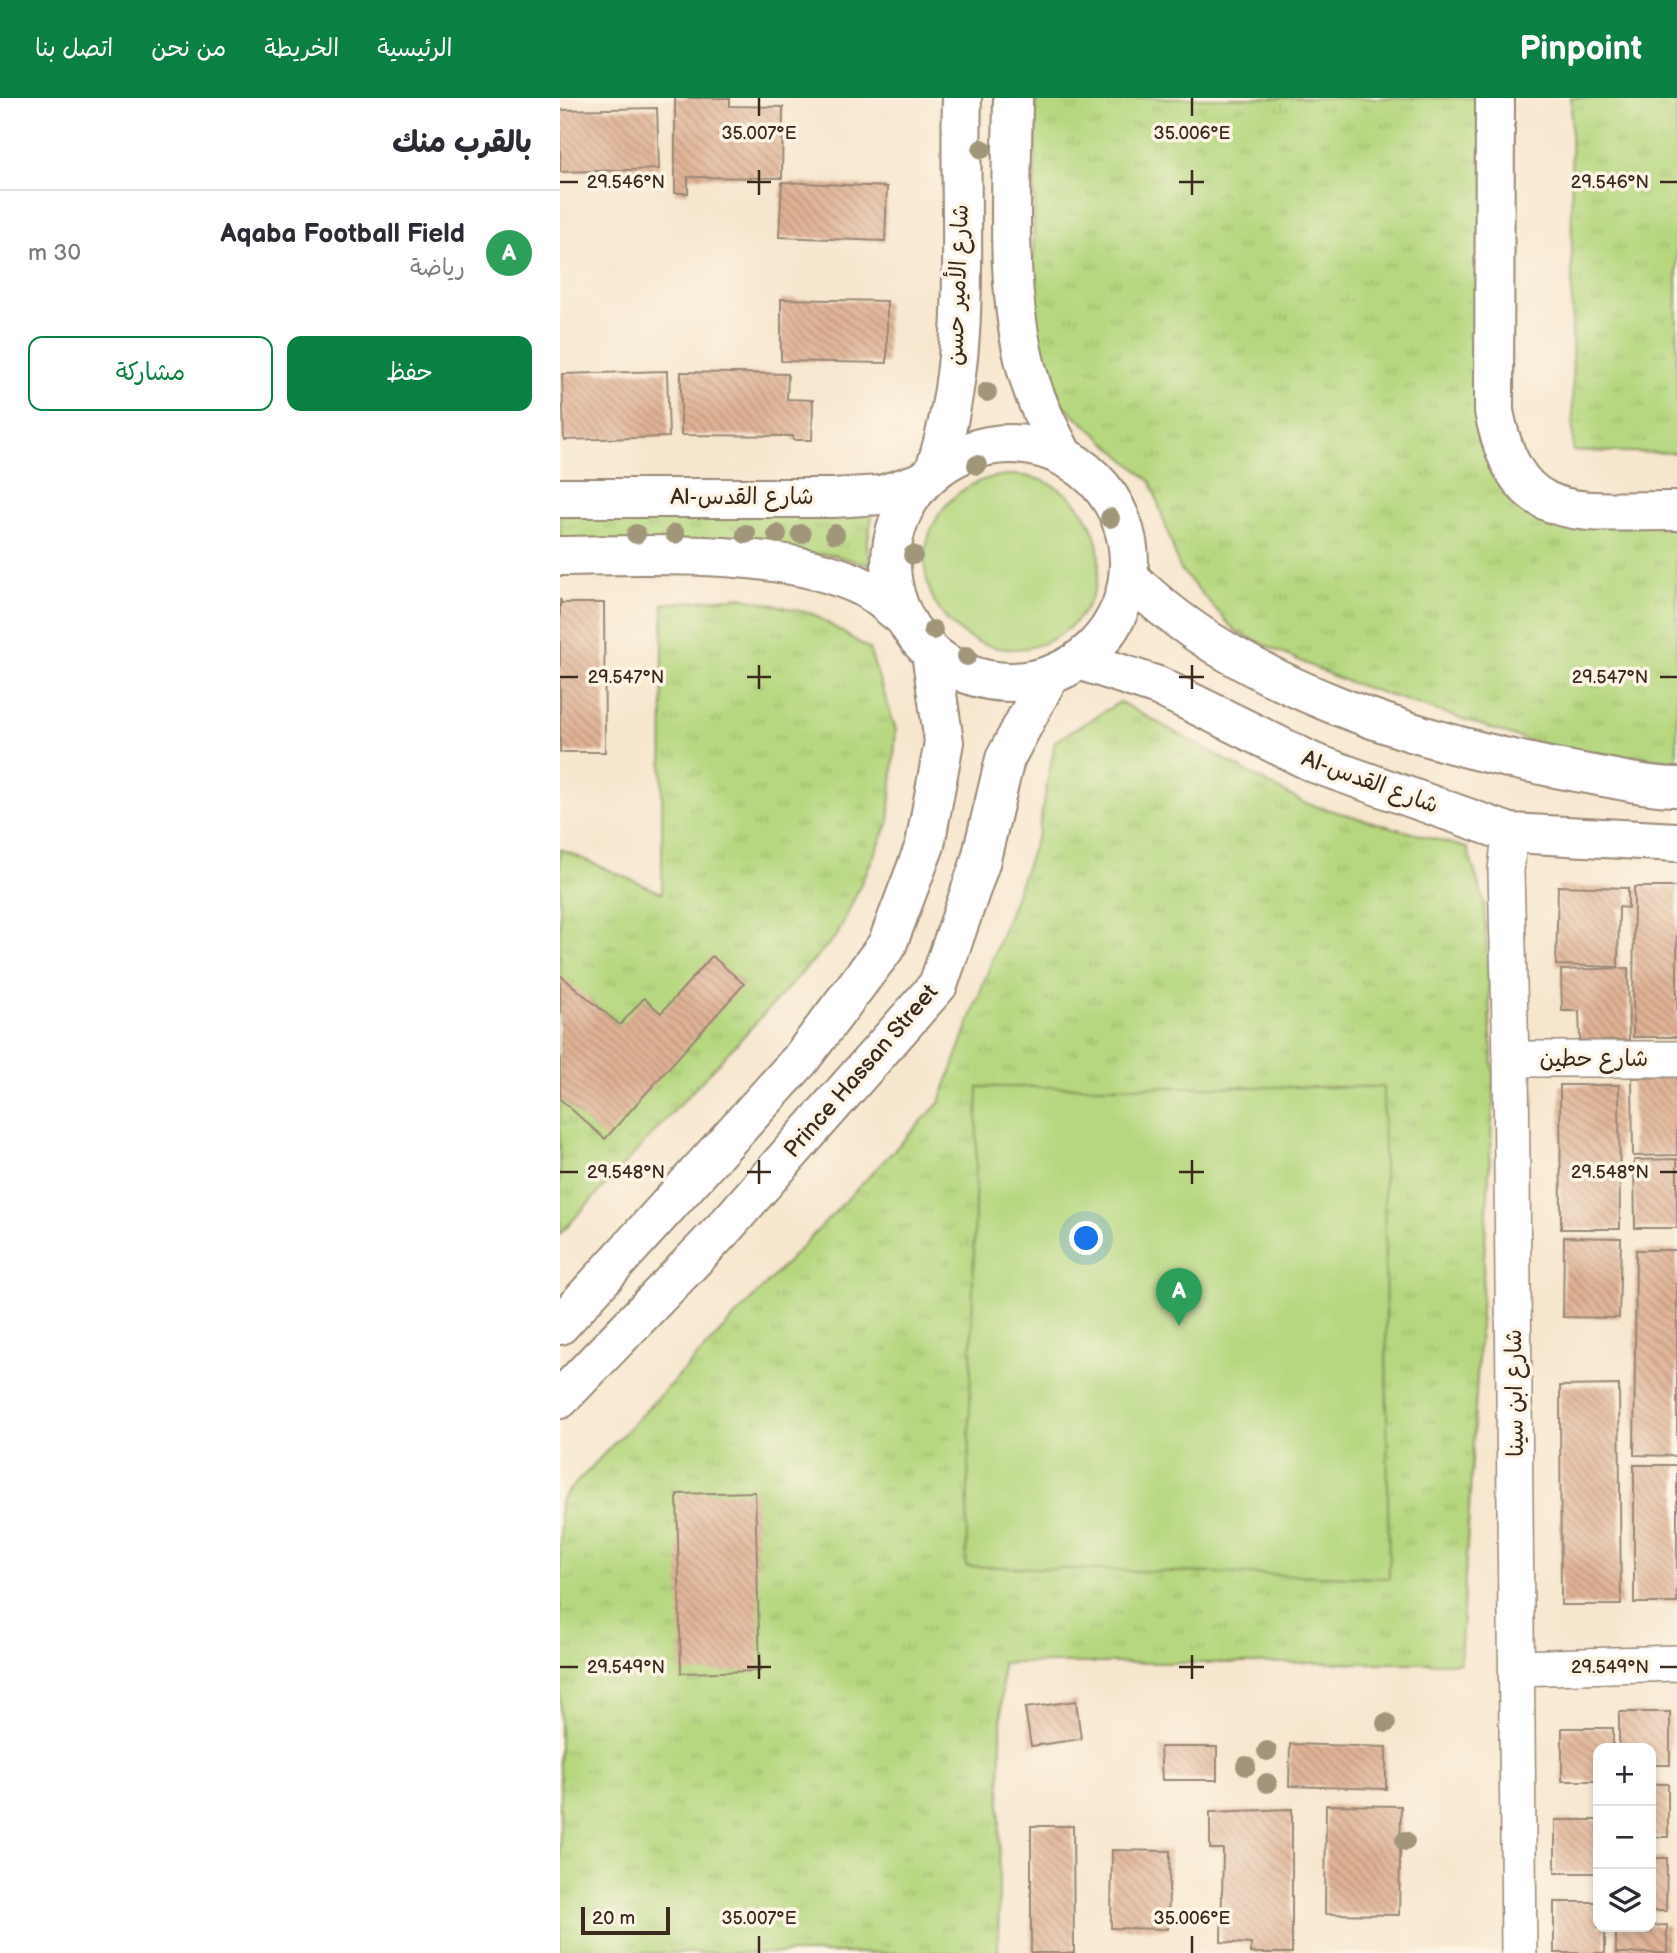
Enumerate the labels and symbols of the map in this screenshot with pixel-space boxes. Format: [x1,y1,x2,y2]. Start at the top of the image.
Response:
text: 35.007°E [721,123,797,144]
text: 35.006°E [1154,123,1231,144]
text: 29.546°N [587,172,665,193]
text: 29.546°N [1571,172,1649,193]
street label: شارع الأمير حسن [938,204,976,366]
street label: Al-شارع القدس [670,483,814,512]
text: 29.547°N [588,667,664,688]
text: 29.547°N [1572,667,1648,688]
street label: Al-شارع القدس [1297,744,1442,821]
street label: Prince Hassan Street [778,979,944,1163]
street label: شارع حطين [1540,1045,1648,1074]
text: 29.548°N [587,1162,665,1183]
text: 29.548°N [1571,1162,1649,1183]
your location [1069,1221,1103,1255]
pin: A [1156,1268,1202,1326]
street label: شارع ابن سينا [1500,1329,1531,1457]
text: 29.549°N [587,1657,665,1678]
text: 29.549°N [1571,1657,1649,1678]
scale bar [581,1904,670,1936]
text: 35.007°E [721,1908,797,1929]
text: 35.006°E [1154,1908,1231,1929]

